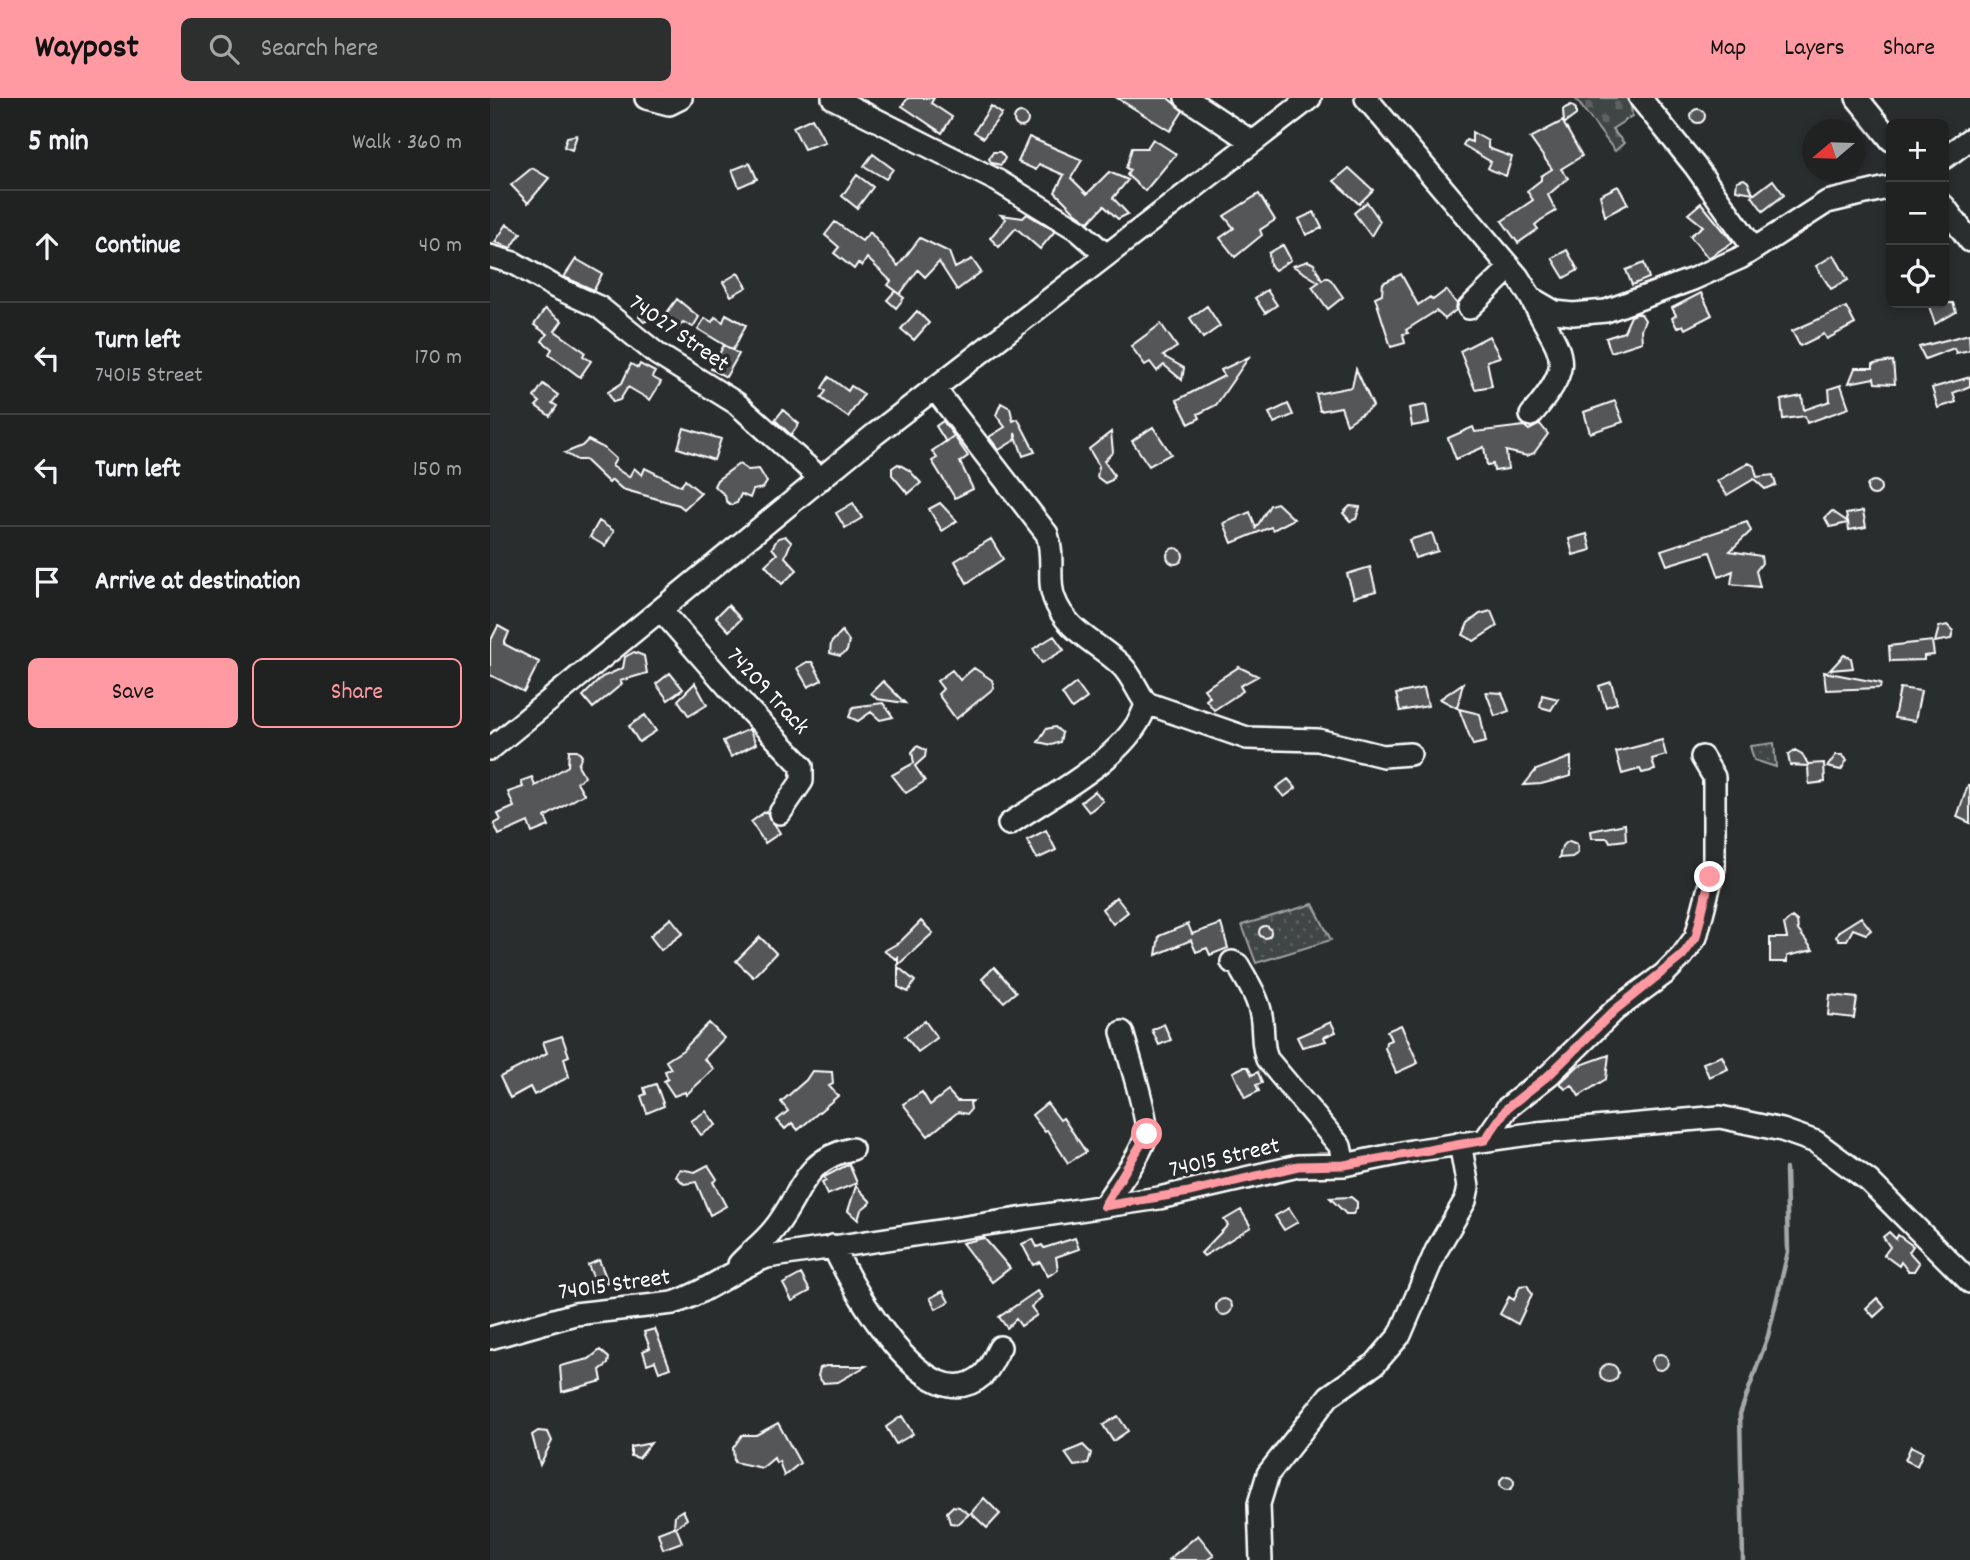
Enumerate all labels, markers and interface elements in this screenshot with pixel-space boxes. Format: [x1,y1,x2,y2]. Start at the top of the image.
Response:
search box [181,18,671,81]
text: Waypost [35,26,139,73]
icon: search [205,30,243,68]
text: Search here [261,31,378,68]
text: Map [1710,32,1746,66]
text: Layers [1784,32,1845,66]
text: Share [1883,32,1935,66]
north arrow [1802,119,1865,182]
map controls [1886,119,1949,308]
button: + [1886,119,1949,182]
text: 5 min [28,122,89,165]
text: Walk · 360 m [352,127,462,160]
button: − [1886,182,1949,245]
icon: ahead [28,227,66,265]
text: Continue [95,228,180,265]
text: 40 m [419,230,462,263]
button: locate [1886,245,1949,308]
street label: 74027 Street [621,287,736,382]
text: Turn left [95,323,181,360]
icon: left [28,339,66,377]
text: 170 m [415,342,462,375]
text: 74015 Street [95,360,203,393]
icon: left [28,451,66,489]
text: Turn left [95,452,181,489]
text: 150 m [413,454,462,487]
icon: arrive [28,563,66,601]
text: Arrive at destination [95,564,300,601]
street label: 74209 Track [717,641,816,743]
button: Save [28,658,238,728]
button: Share [252,658,462,728]
route end [1694,861,1725,892]
route start [1131,1118,1162,1149]
street label: 74015 Street [1166,1130,1283,1188]
street label: 74015 Street [556,1261,673,1311]

